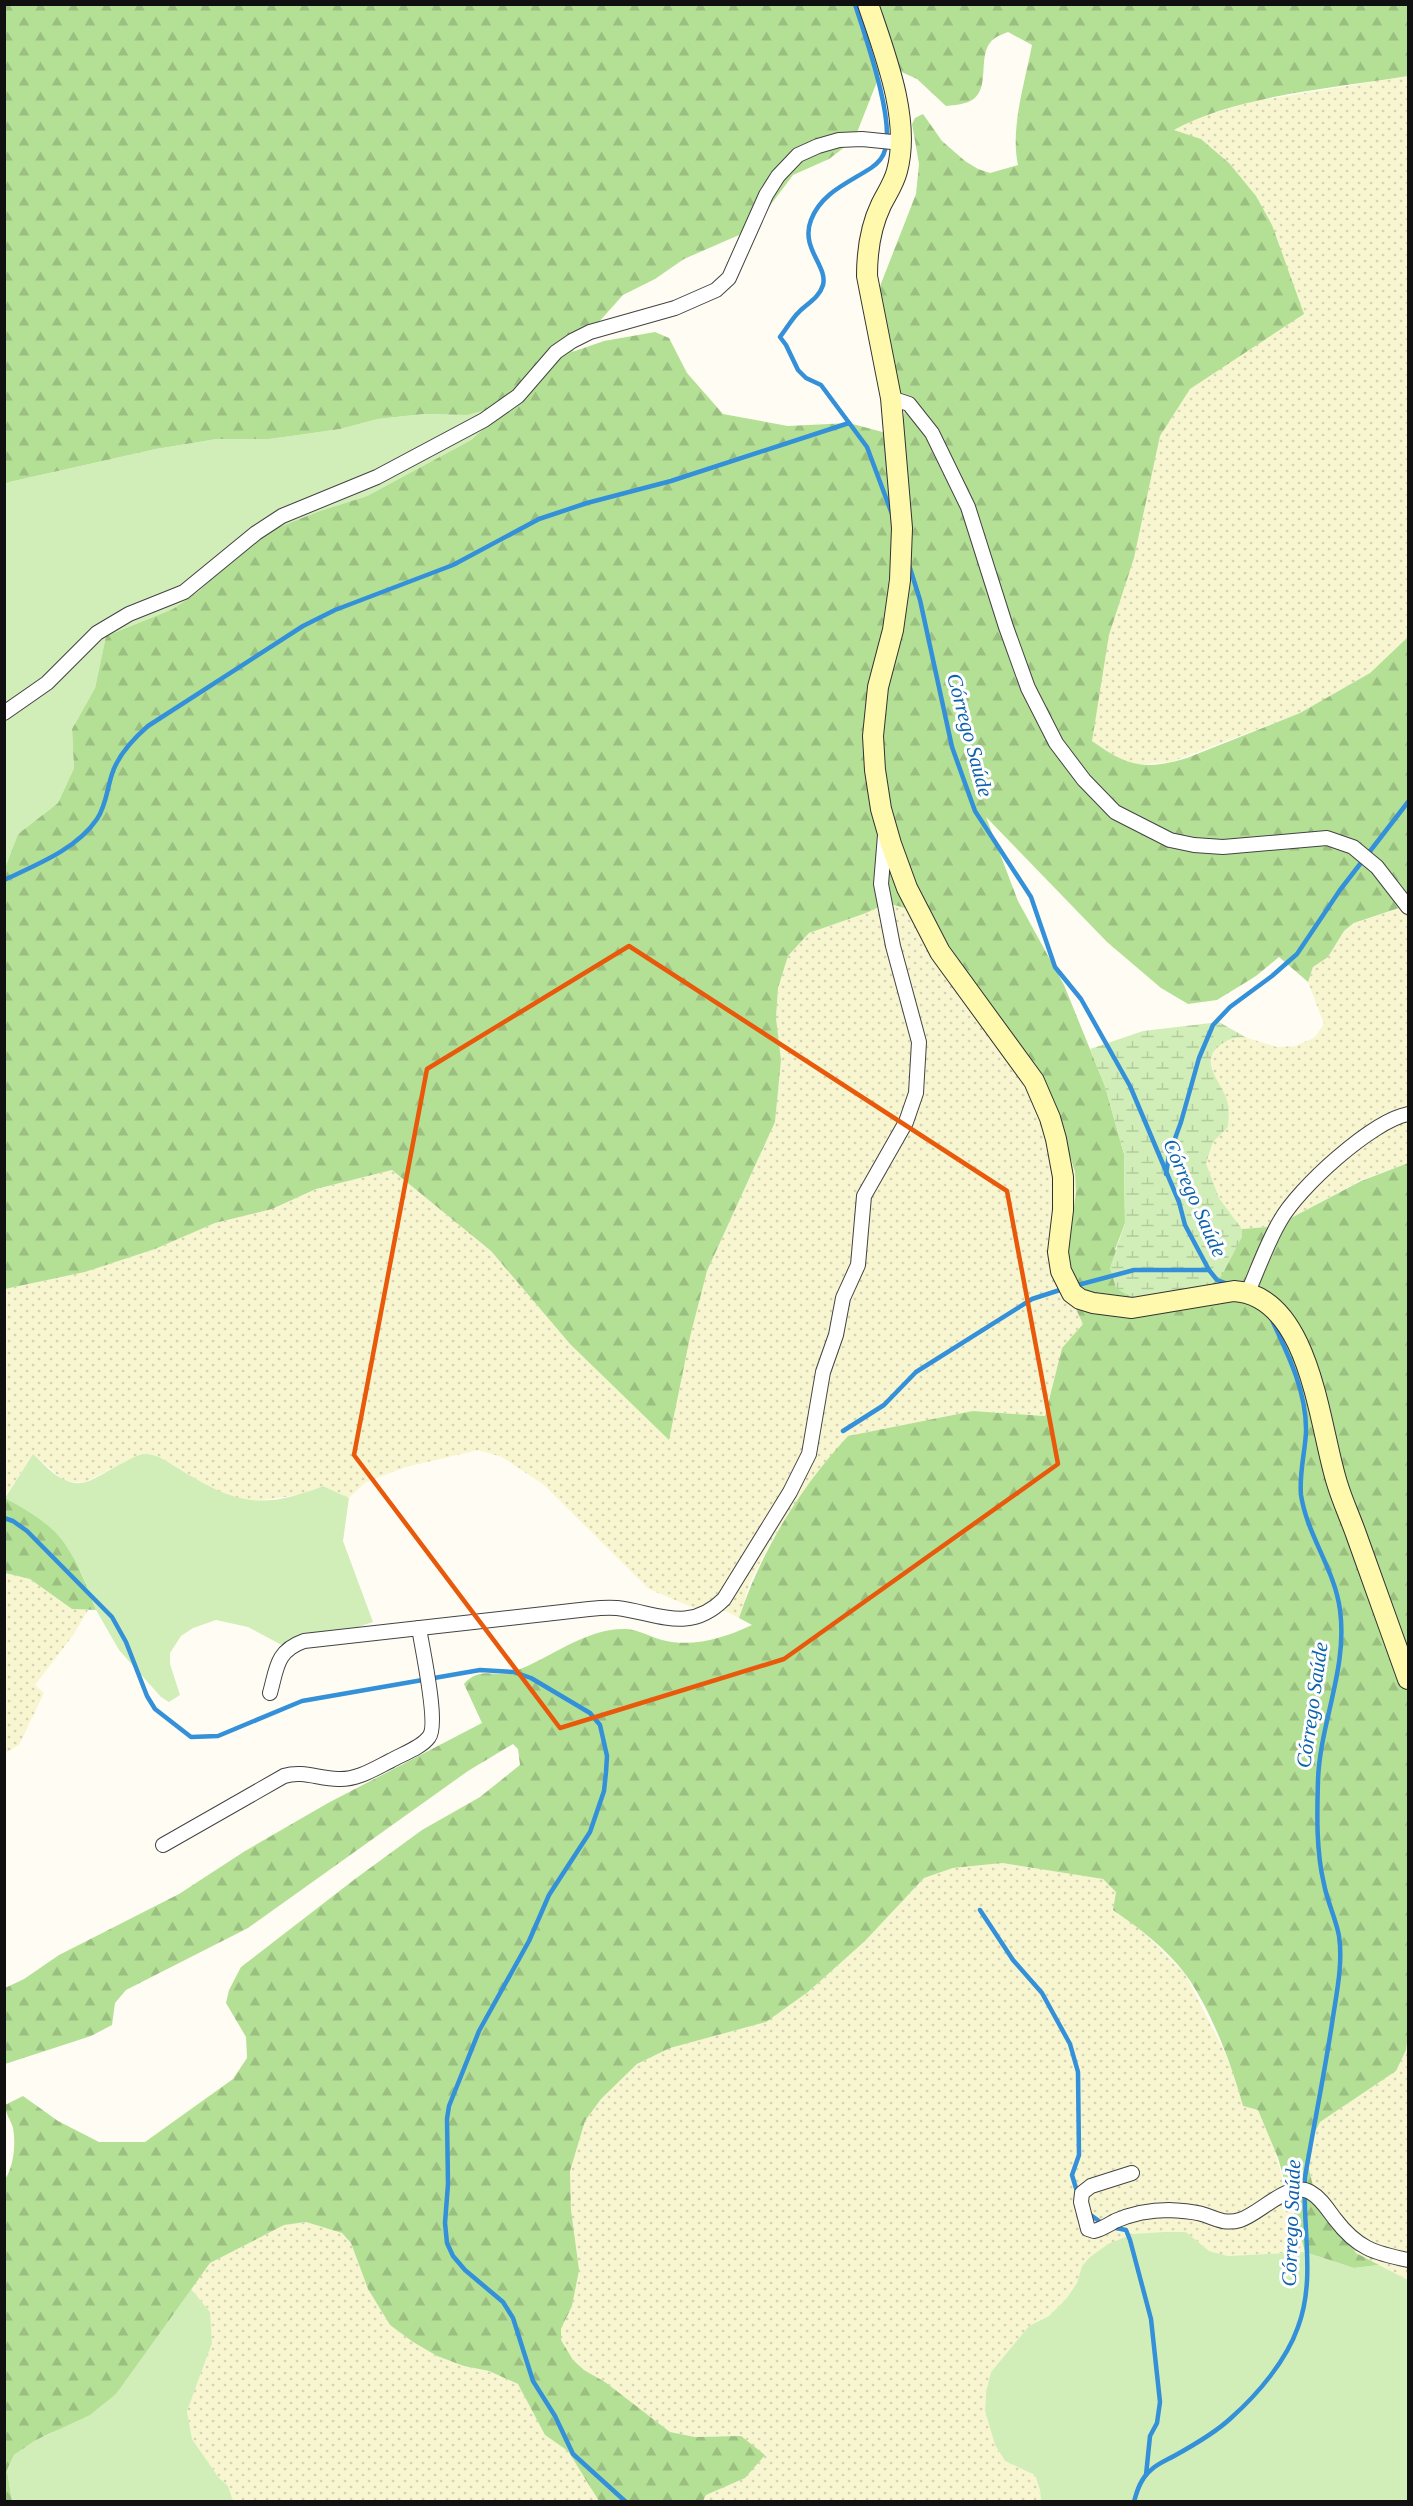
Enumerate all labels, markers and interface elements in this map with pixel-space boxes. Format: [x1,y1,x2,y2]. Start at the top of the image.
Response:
water label: Córrego Saúde [942,671,998,799]
water label: Córrego Saúde [1158,1135,1232,1261]
water label: Córrego Saúde [1291,1640,1333,1770]
water label: Córrego Saúde [1277,2159,1305,2287]

